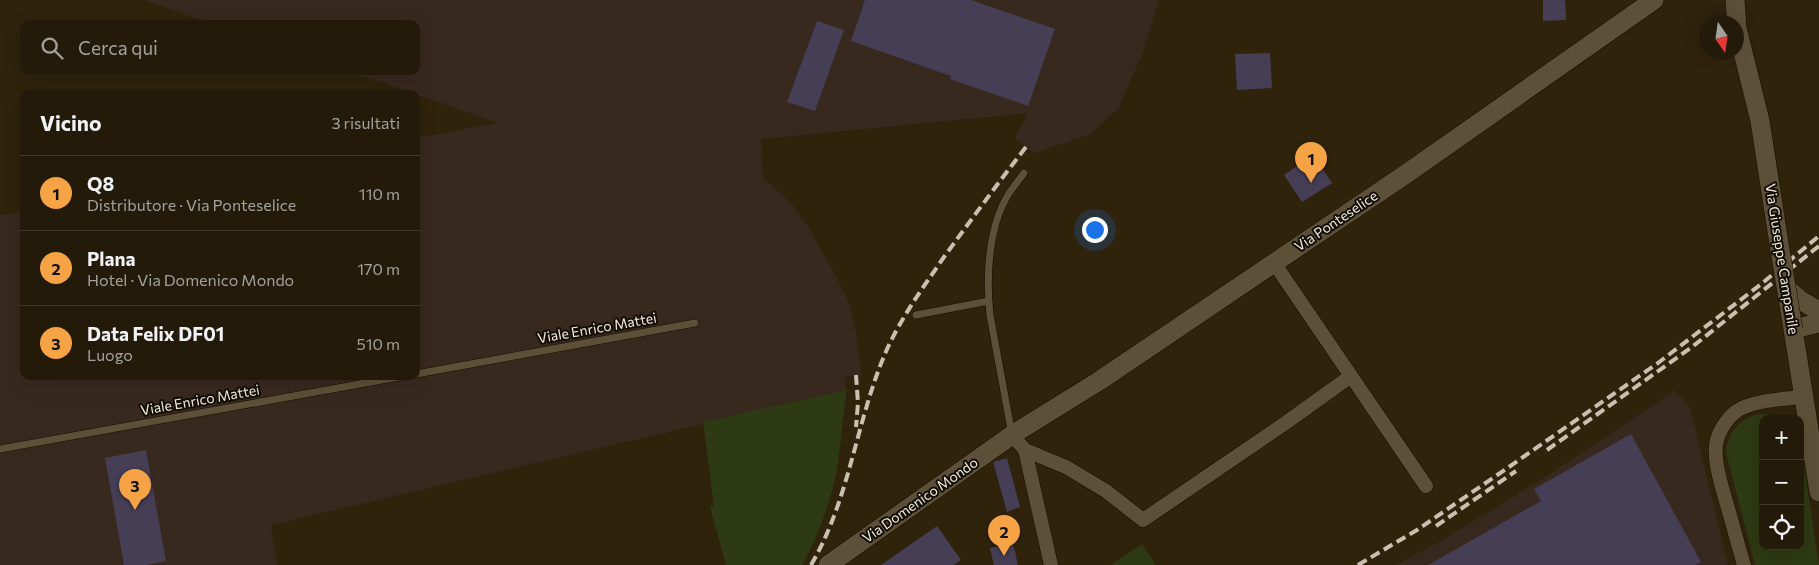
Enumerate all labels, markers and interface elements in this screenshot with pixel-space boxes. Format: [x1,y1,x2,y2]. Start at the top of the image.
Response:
north arrow [1699,15,1744,60]
search box [20,20,420,75]
icon: search [38,34,66,62]
text: Cerca qui [78,36,158,59]
text: Vicino [40,110,101,135]
text: 3 risultati [331,113,400,132]
pin: 1 [1295,142,1327,183]
text: Q8 [87,172,114,195]
street label: Via Giuseppe Campanile [1762,182,1803,336]
text: 1 [52,184,60,203]
text: 110 m [359,184,400,203]
street label: Via Ponteselice [1291,187,1380,255]
text: Distributore · Via Ponteselice [87,195,296,214]
your location [1082,217,1108,243]
text: Plana [87,247,136,270]
text: 2 [51,259,61,278]
text: 170 m [357,259,400,278]
text: Hotel · Via Domenico Mondo [87,270,294,289]
street label: Viale Enrico Mattei [536,309,658,346]
text: Data Felix DF01 [87,322,224,345]
text: 3 [51,334,61,353]
text: 510 m [357,334,400,353]
text: Luogo [87,345,133,364]
street label: Viale Enrico Mattei [139,381,261,418]
map controls [1759,415,1804,550]
button: + [1759,415,1804,460]
street label: Via Domenico Mondo [859,453,981,546]
button: − [1759,460,1804,505]
pin: 3 [119,469,151,510]
button: locate [1759,505,1804,550]
pin: 2 [988,515,1020,556]

